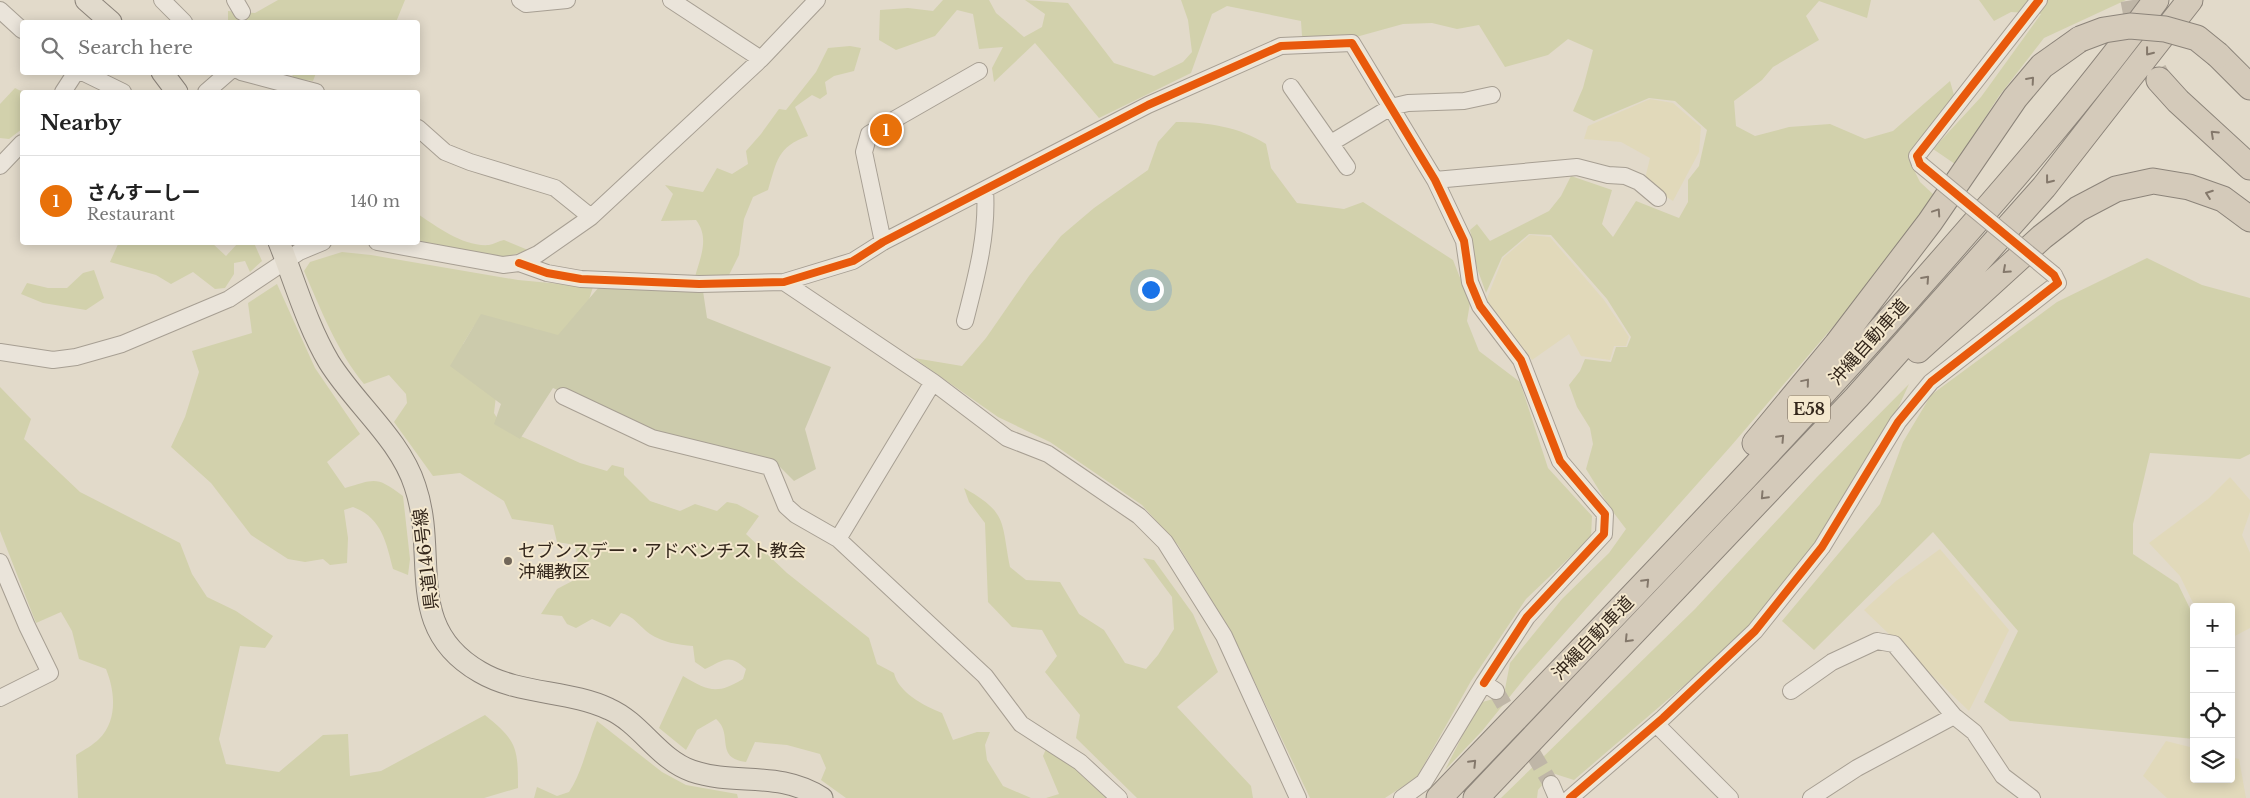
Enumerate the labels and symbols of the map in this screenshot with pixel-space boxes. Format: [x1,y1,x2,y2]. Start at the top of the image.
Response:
one-way arrow [2146,47,2155,56]
one-way arrow [2025,76,2034,85]
pin: 1 [870,111,902,149]
one-way arrow [2211,131,2220,140]
one-way arrow [2046,175,2055,184]
one-way arrow [2205,190,2213,200]
one-way arrow [1931,208,1940,218]
one-way arrow [2003,264,2012,273]
one-way arrow [1920,276,1929,285]
your location [1138,277,1164,303]
street label: 沖縄自動車道 [1825,295,1913,389]
one-way arrow [1800,379,1809,388]
road number: E58 [1788,396,1830,422]
one-way arrow [1775,435,1784,444]
one-way arrow [1761,490,1770,499]
street label: 県道146号線 [409,507,443,611]
place label: セブンスデー・アドベンチスト教会 沖縄教区 [518,540,806,583]
marker: セブンスデー・アドベンチスト教会 沖縄教区 [502,555,514,567]
one-way arrow [1640,579,1649,588]
street label: 沖縄自動車道 [1548,592,1638,684]
one-way arrow [1625,633,1634,642]
one-way arrow [1467,759,1476,768]

